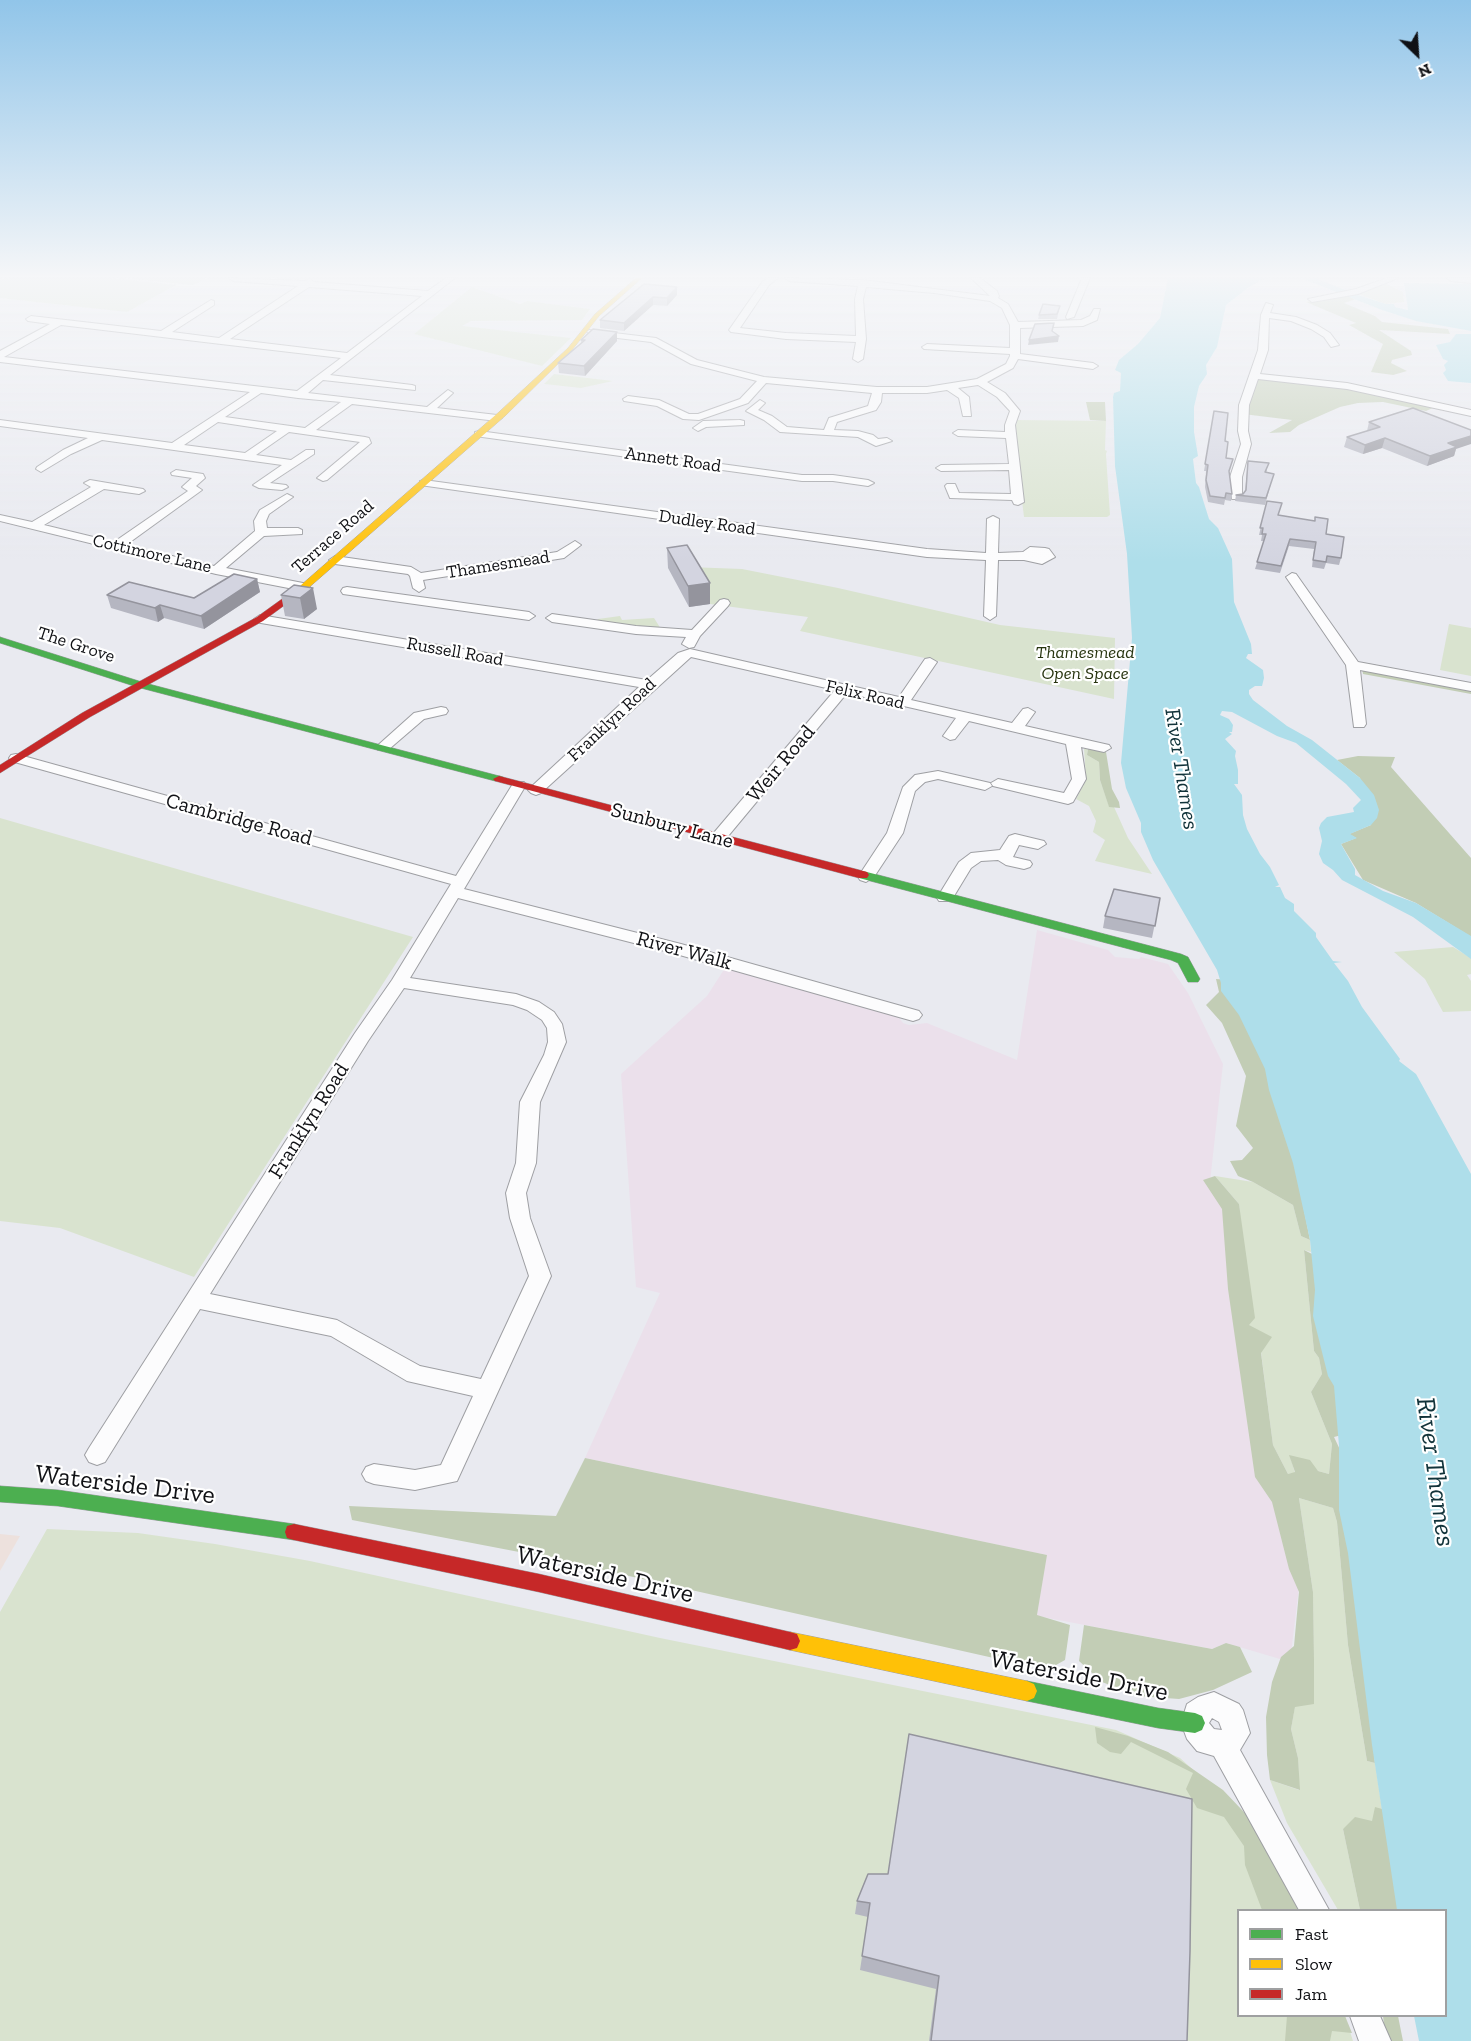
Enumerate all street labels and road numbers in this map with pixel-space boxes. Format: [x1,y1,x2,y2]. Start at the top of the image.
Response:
street label: Annett Road [624,443,722,477]
street label: Terrace Road [287,495,379,579]
street label: Dudley Road [657,506,757,540]
street label: Cottimore Lane [90,530,214,578]
street label: Thamesmead [445,546,551,584]
street label: The Grove [35,622,117,668]
street label: Russell Road [405,633,505,671]
street label: Franklyn Road [563,674,661,766]
street label: Felix Road [824,675,906,715]
street label: Weir Road [741,720,821,808]
street label: Cambridge Road [163,788,315,852]
street label: Sunbury Lane [608,798,736,854]
street label: River Walk [634,926,734,976]
street label: Franklyn Road [263,1059,355,1183]
street label: Waterside Drive [33,1459,217,1511]
street label: Waterside Drive [513,1539,697,1611]
street label: Waterside Drive [987,1643,1171,1709]

